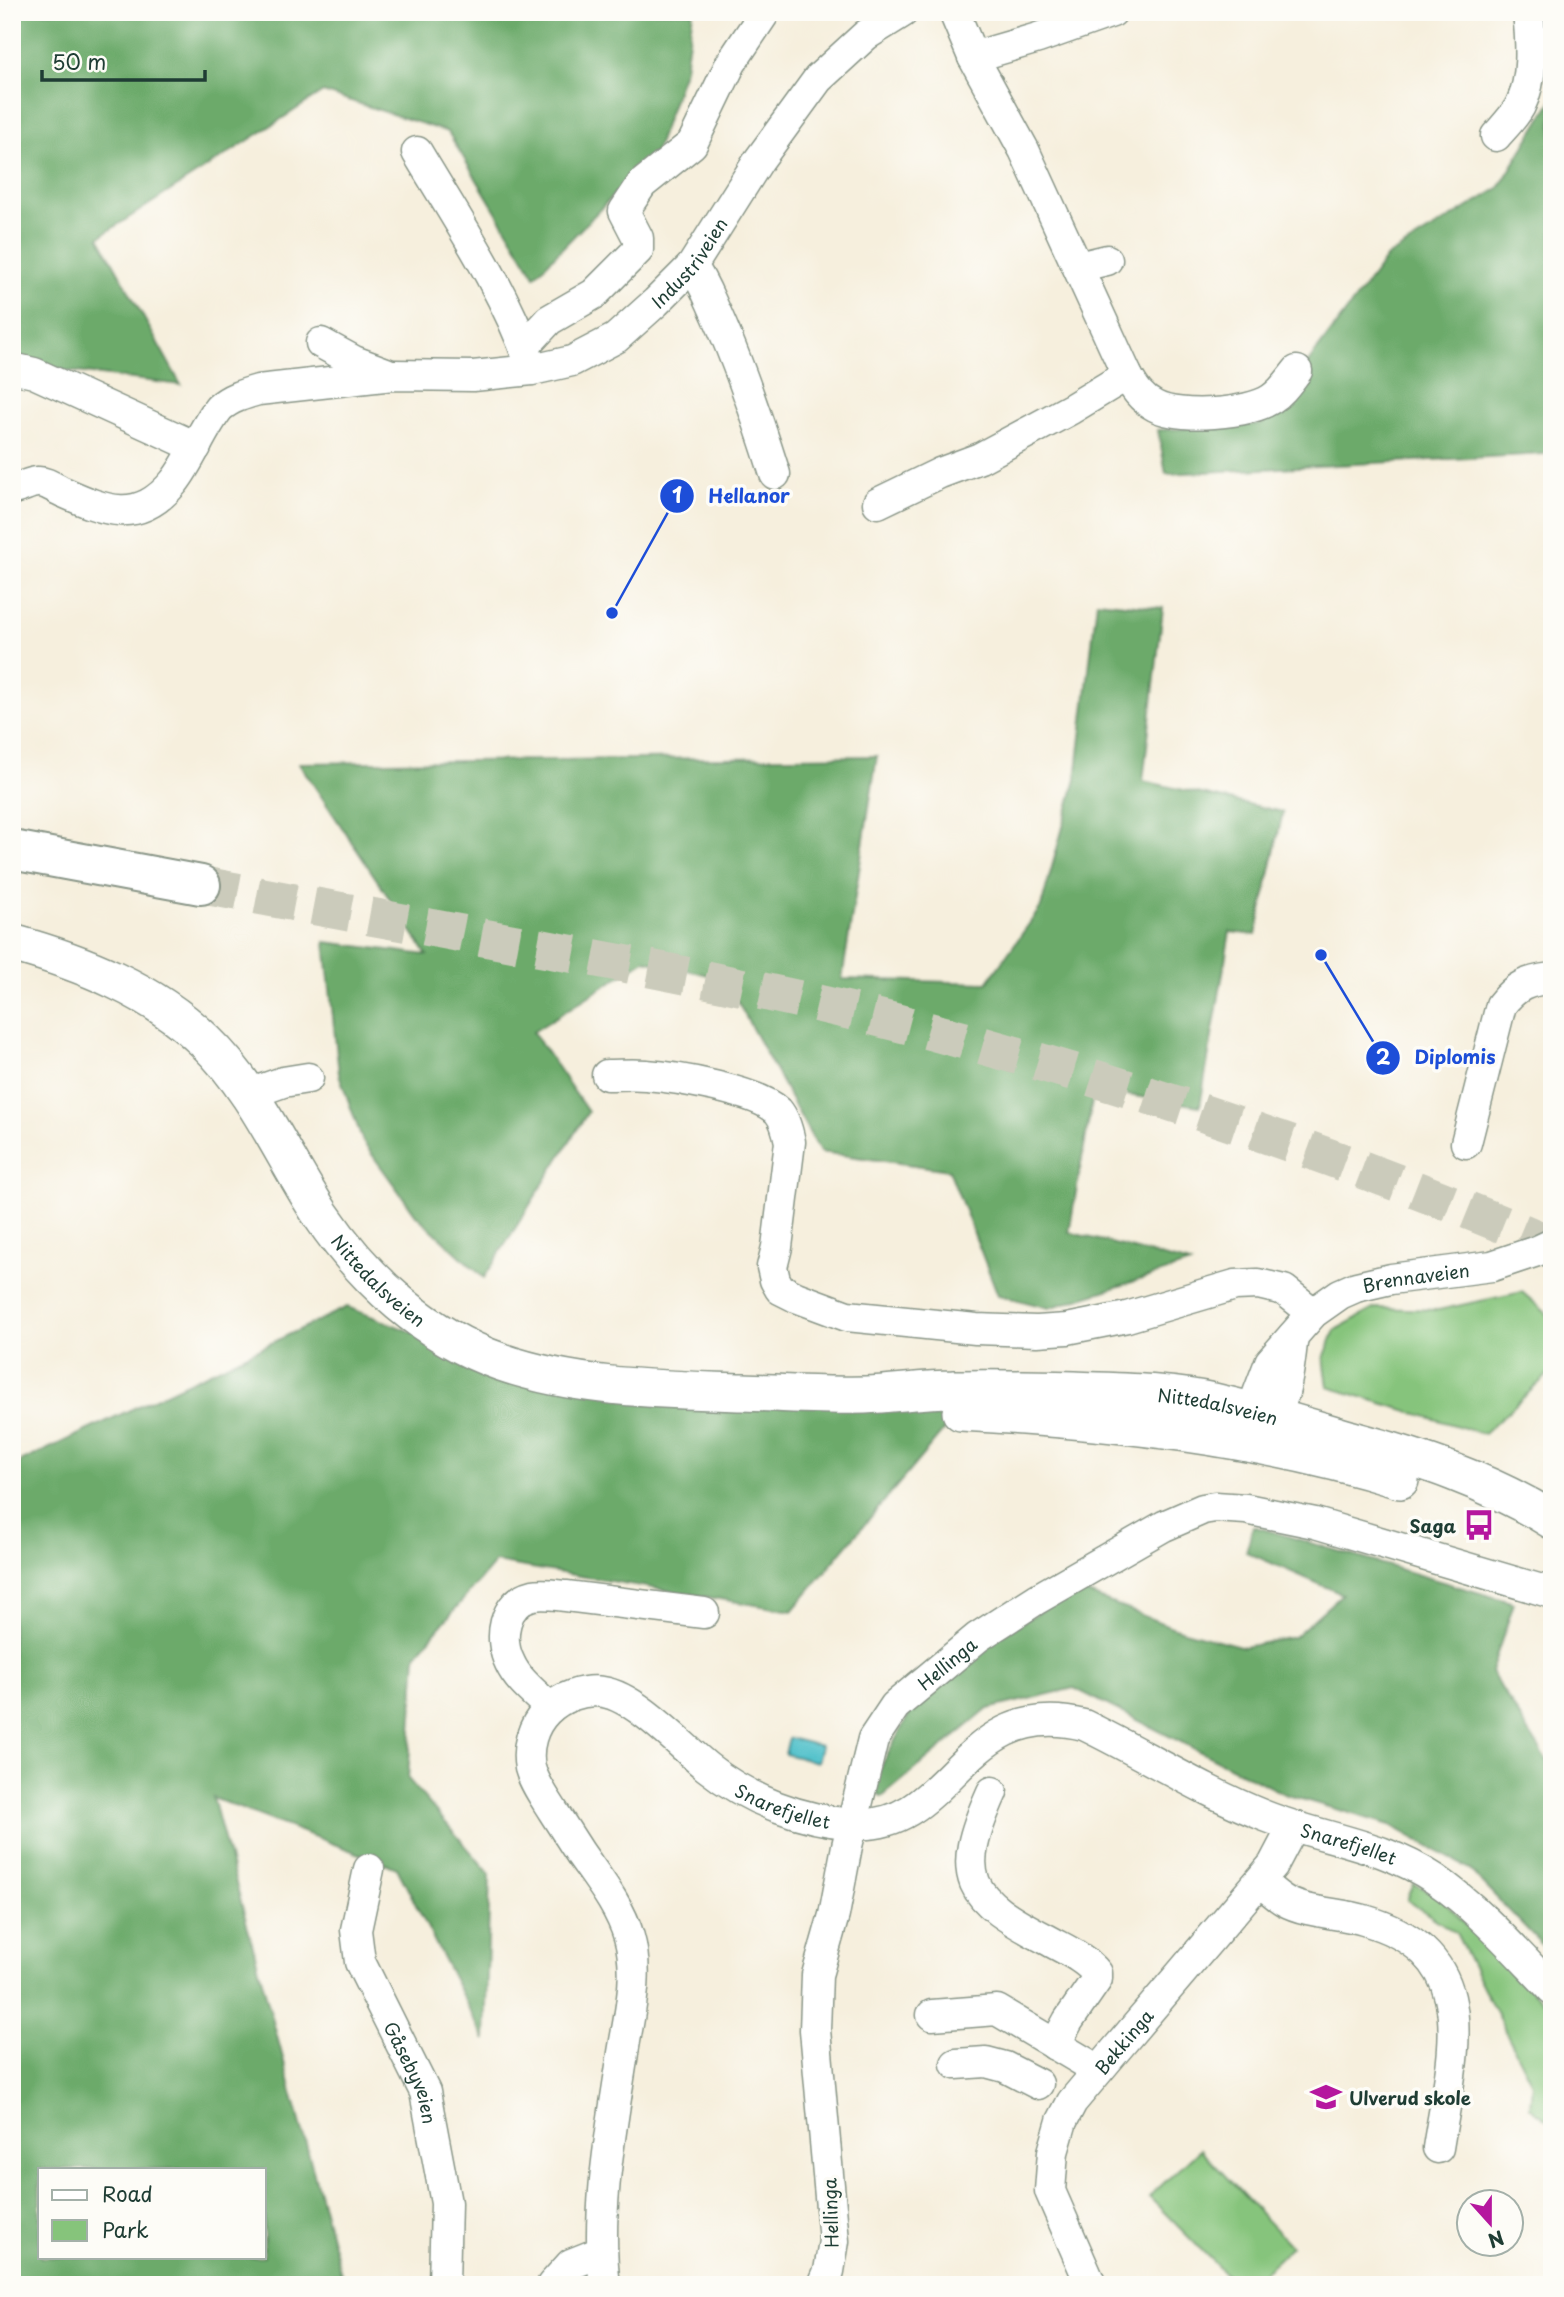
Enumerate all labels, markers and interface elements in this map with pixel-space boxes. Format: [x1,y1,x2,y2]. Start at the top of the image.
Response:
scale bar [42,38,205,82]
text: 50 m [52,45,106,77]
street label: Industriveien [645,212,733,314]
callout: Hellanor [659,476,804,516]
text: 1 [672,478,682,510]
text: Hellanor [708,481,790,509]
callout: Diplomis [1365,1038,1509,1078]
text: 2 [1376,1040,1391,1072]
text: Diplomis [1415,1042,1495,1070]
street label: Nittedalsveien [326,1228,431,1333]
street label: Brennaveien [1360,1256,1471,1299]
street label: Nittedalsveien [1156,1380,1281,1431]
bus stop icon: Saga [1462,1508,1496,1542]
place label: Saga [1409,1512,1456,1539]
street label: Hellinga [911,1630,983,1696]
street label: Snarefjellet [730,1776,832,1834]
street label: Snarefjellet [1297,1815,1401,1871]
street label: Bekkinga [1088,2002,1159,2080]
street label: Gåsebyveien [378,2016,444,2126]
school or university icon: Ulverud skole [1309,2080,1343,2114]
place label: Ulverud skole [1349,2084,1471,2111]
legend [38,2168,266,2258]
text: Road [102,2177,153,2209]
street label: Hellinga [815,2177,845,2248]
north arrow [1456,2188,1526,2258]
text: Park [102,2213,149,2245]
text: N [1484,2224,1508,2256]

